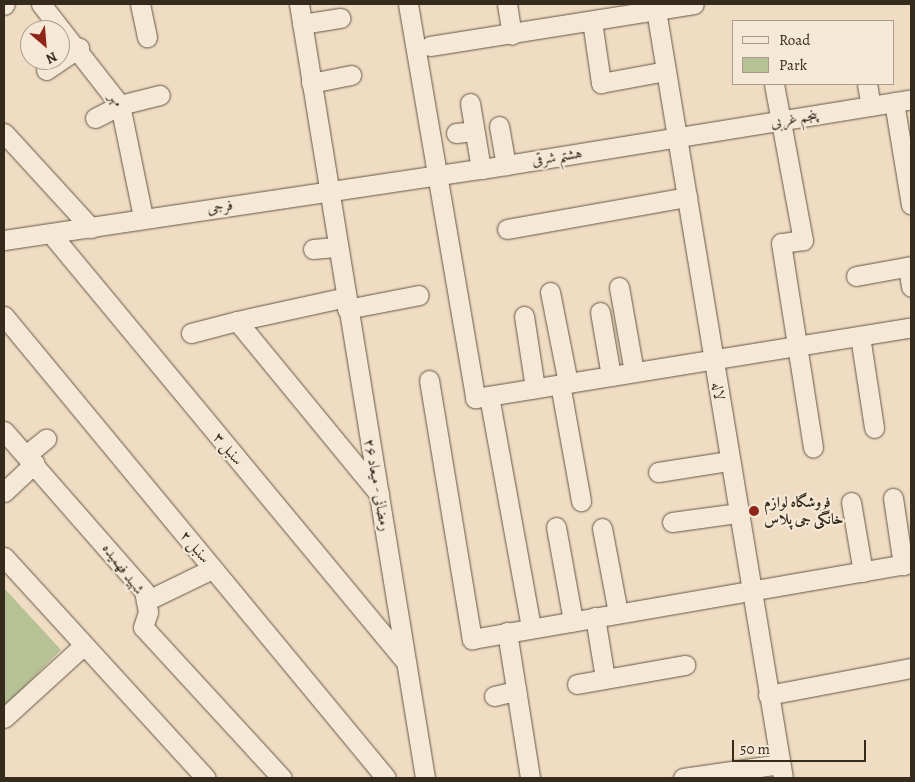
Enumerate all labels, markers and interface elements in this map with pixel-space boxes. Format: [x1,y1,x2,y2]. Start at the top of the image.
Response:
north arrow [20,20,70,70]
legend [732,20,895,85]
text: Road [779,30,810,50]
text: N [43,47,60,69]
text: Park [779,55,807,75]
street label: مهر [105,90,127,110]
street label: پنجم غربی [769,106,819,132]
street label: هشتم شرقی [530,144,584,170]
street label: فرجی [206,196,234,218]
street label: لاله [708,381,728,401]
street label: سنبل ۳ [209,429,247,469]
street label: رمضانی - میعاد ۲۶ [360,437,394,533]
place label: فروشگاه لوازم خانگی جی پلاس [764,493,843,528]
marker: فروشگاه لوازم خانگی جی پلاس [748,505,760,517]
street label: سنبل ۲ [176,527,214,567]
street label: شهید فهمیده [98,540,148,598]
scale bar [735,730,869,762]
text: 50 m [740,739,770,759]

